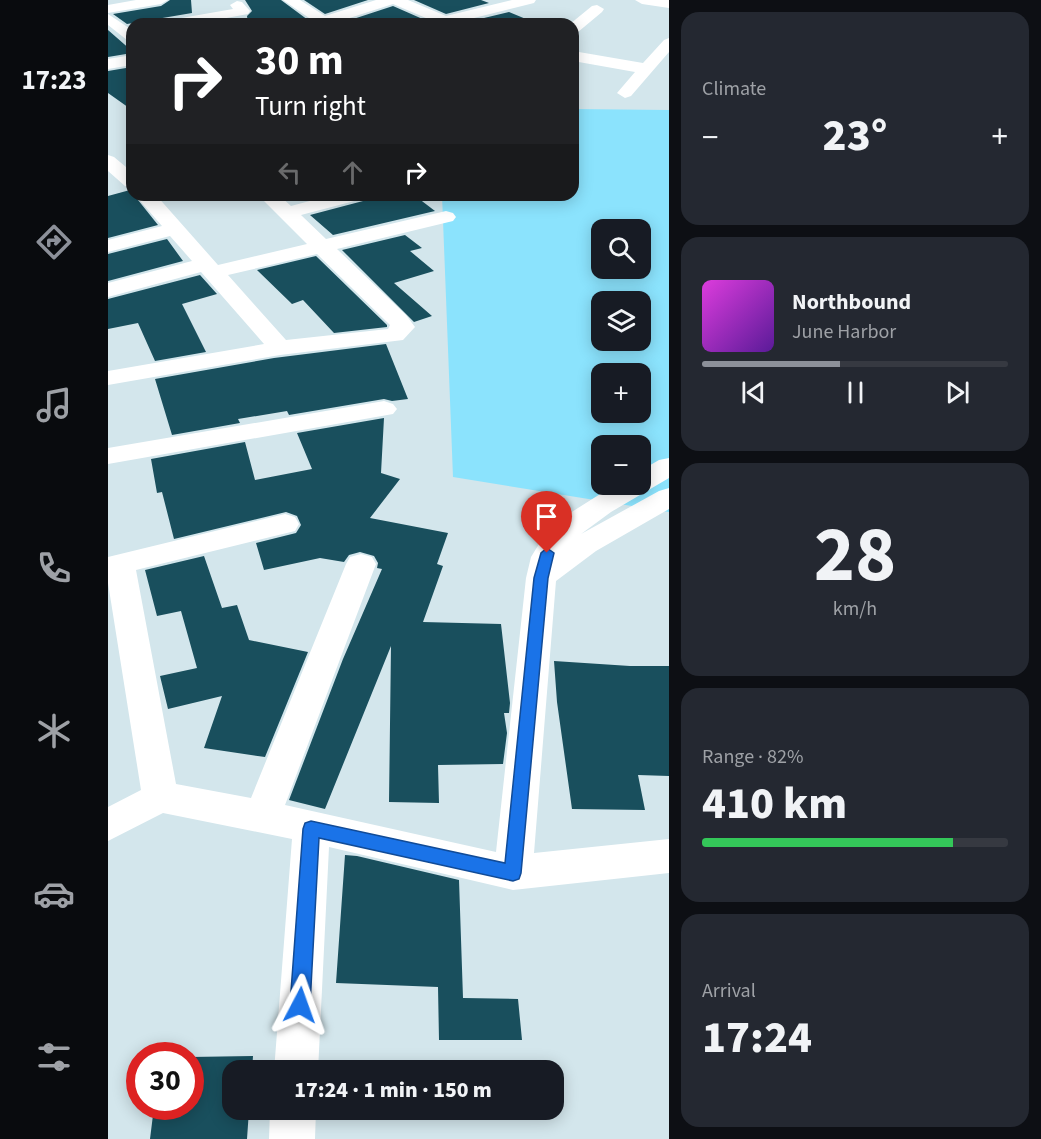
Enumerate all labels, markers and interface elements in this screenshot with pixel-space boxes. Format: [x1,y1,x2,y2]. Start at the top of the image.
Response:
text: 30 m [255,31,344,91]
icon: right [156,42,234,120]
text: 17:23 [21,61,87,100]
text: Climate [702,75,766,103]
text: Turn right [255,87,366,126]
text: 23° [823,104,887,168]
text: − [702,114,718,161]
text: + [992,114,1008,161]
icon: left [273,156,306,189]
icon: ahead [336,156,369,189]
icon: right [399,156,432,189]
map controls [591,219,651,495]
button: search [591,219,651,279]
icon: directions [33,221,75,263]
text: Northbound [792,286,911,318]
button: layers [591,291,651,351]
text: June Harbor [792,318,896,346]
button: + [591,363,651,423]
icon: previous [737,376,770,409]
icon: pause [839,376,872,409]
icon: next [941,376,974,409]
icon: music [33,384,75,426]
button: − [591,435,651,495]
pin [521,491,572,553]
icon: arrive [530,500,563,533]
text: 28 [814,500,896,611]
icon: phone [33,547,75,589]
text: km/h [833,595,877,623]
icon: climate [33,710,75,752]
text: Range · 82% [702,743,803,771]
text: 410 km [702,772,847,836]
icon: car [33,873,75,915]
position arrow [268,973,332,1037]
text: Arrival [702,977,756,1005]
text: 17:24 [702,1006,812,1070]
icon: filters [33,1036,75,1078]
speed limit sign: 30 [126,1042,204,1120]
text: 17:24 · 1 min · 150 m [294,1074,492,1106]

